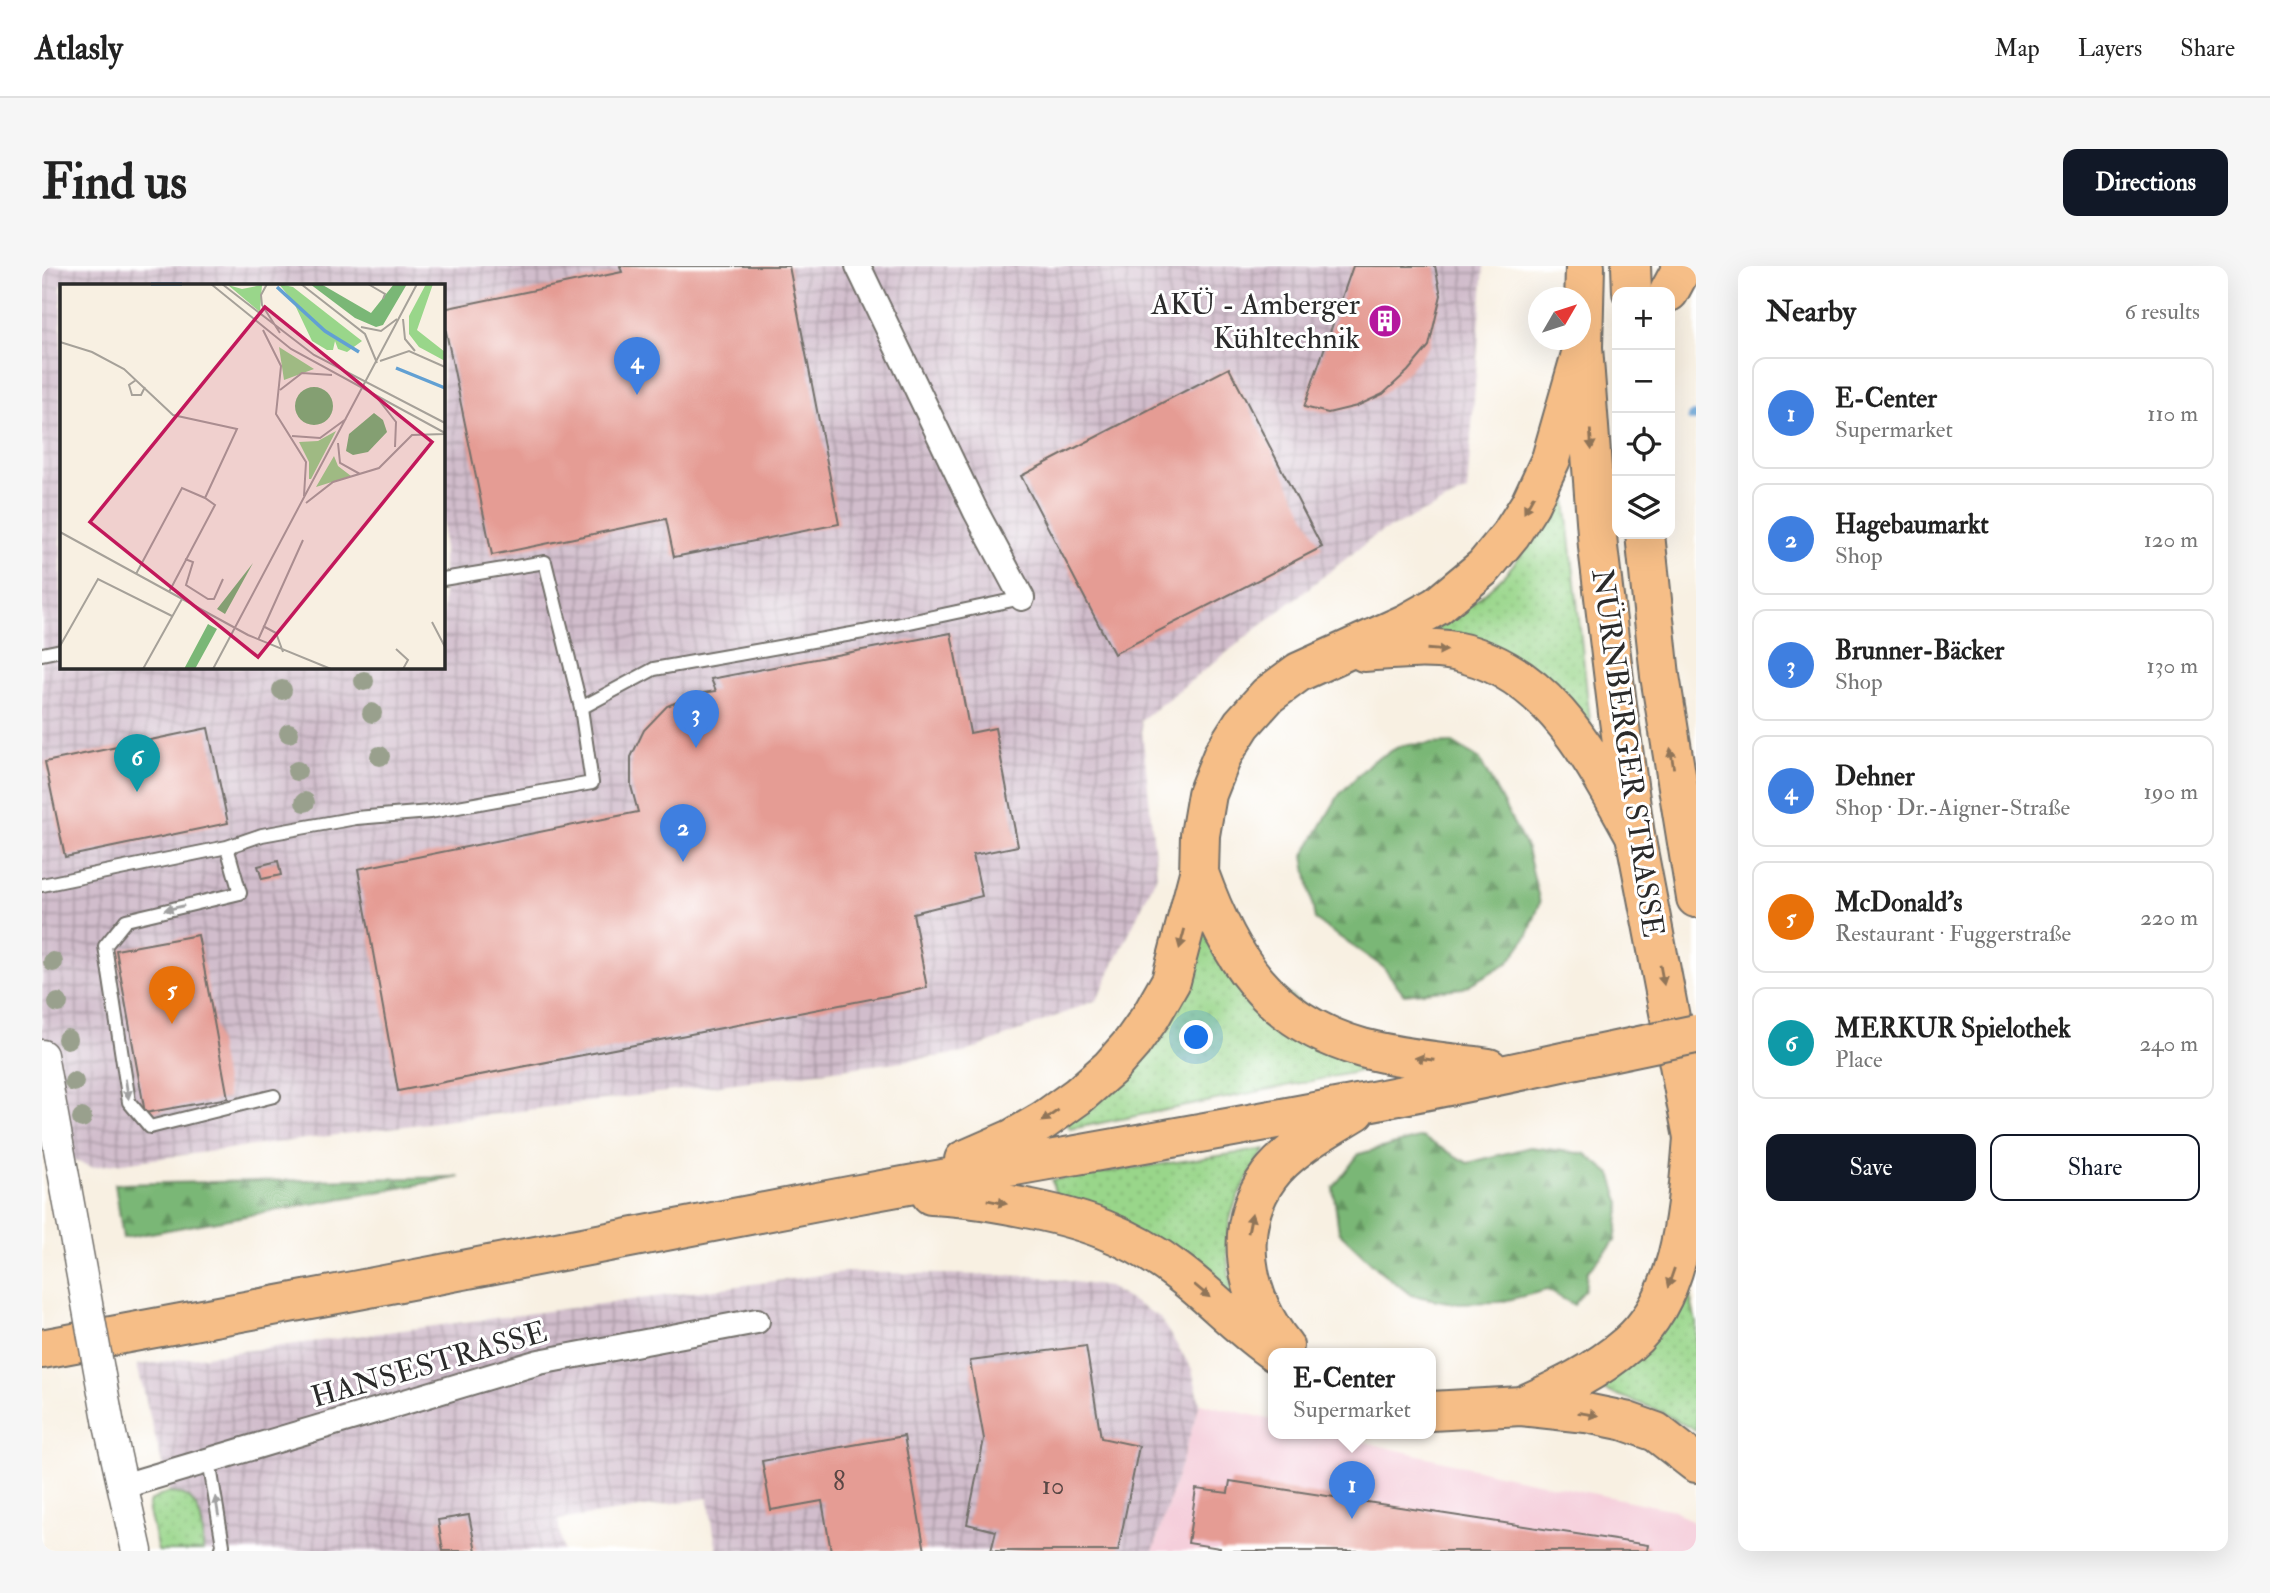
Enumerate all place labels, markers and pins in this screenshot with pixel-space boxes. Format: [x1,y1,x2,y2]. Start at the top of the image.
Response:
place label: AKÜ - Amberger Kühltechnik [1150,286,1360,357]
building icon: AKÜ - Amberger Kühltechnik [1366,302,1404,340]
pin: 4 [614,337,660,395]
pin: 3 [673,690,719,748]
pin: 6 [114,734,160,792]
pin: 2 [660,804,706,862]
pin: 5 [149,966,195,1024]
pin: 1 [1329,1461,1375,1519]

